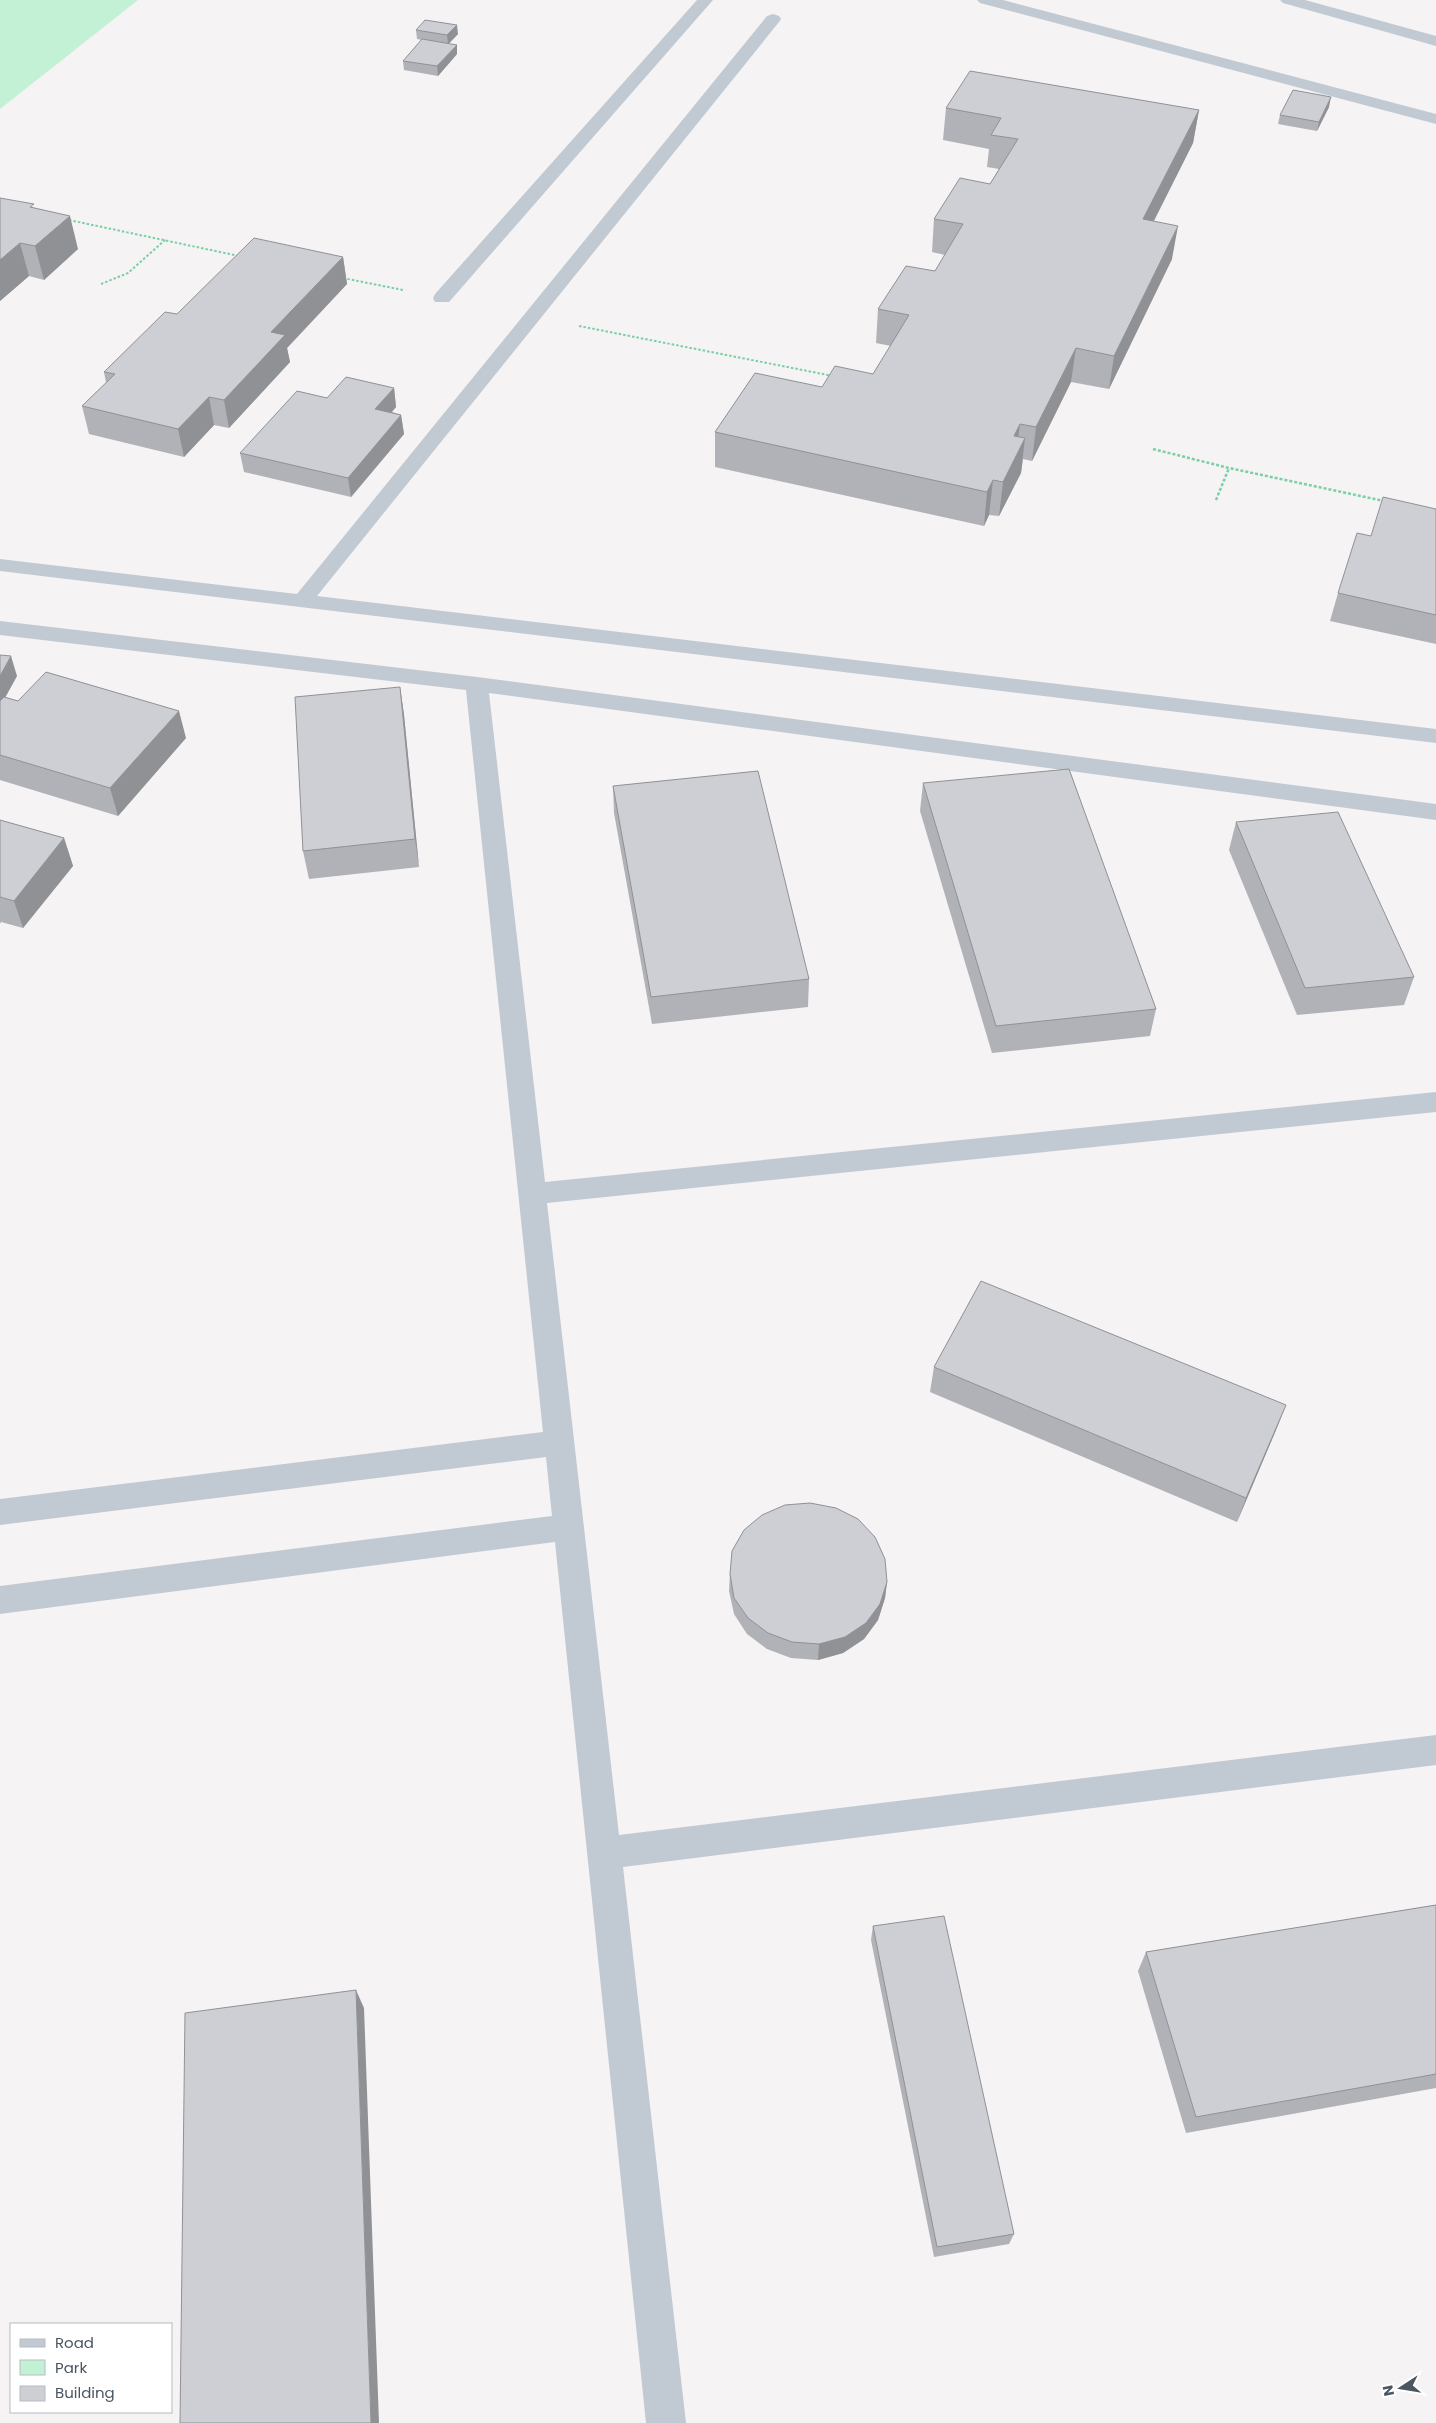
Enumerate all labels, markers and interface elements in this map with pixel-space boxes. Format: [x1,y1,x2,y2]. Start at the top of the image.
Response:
legend [10,2323,172,2413]
text: Road [55,2332,94,2353]
text: Park [55,2357,87,2378]
north arrow [1376,2363,1426,2413]
text: Building [55,2382,115,2403]
text: N [1377,2383,1399,2398]

